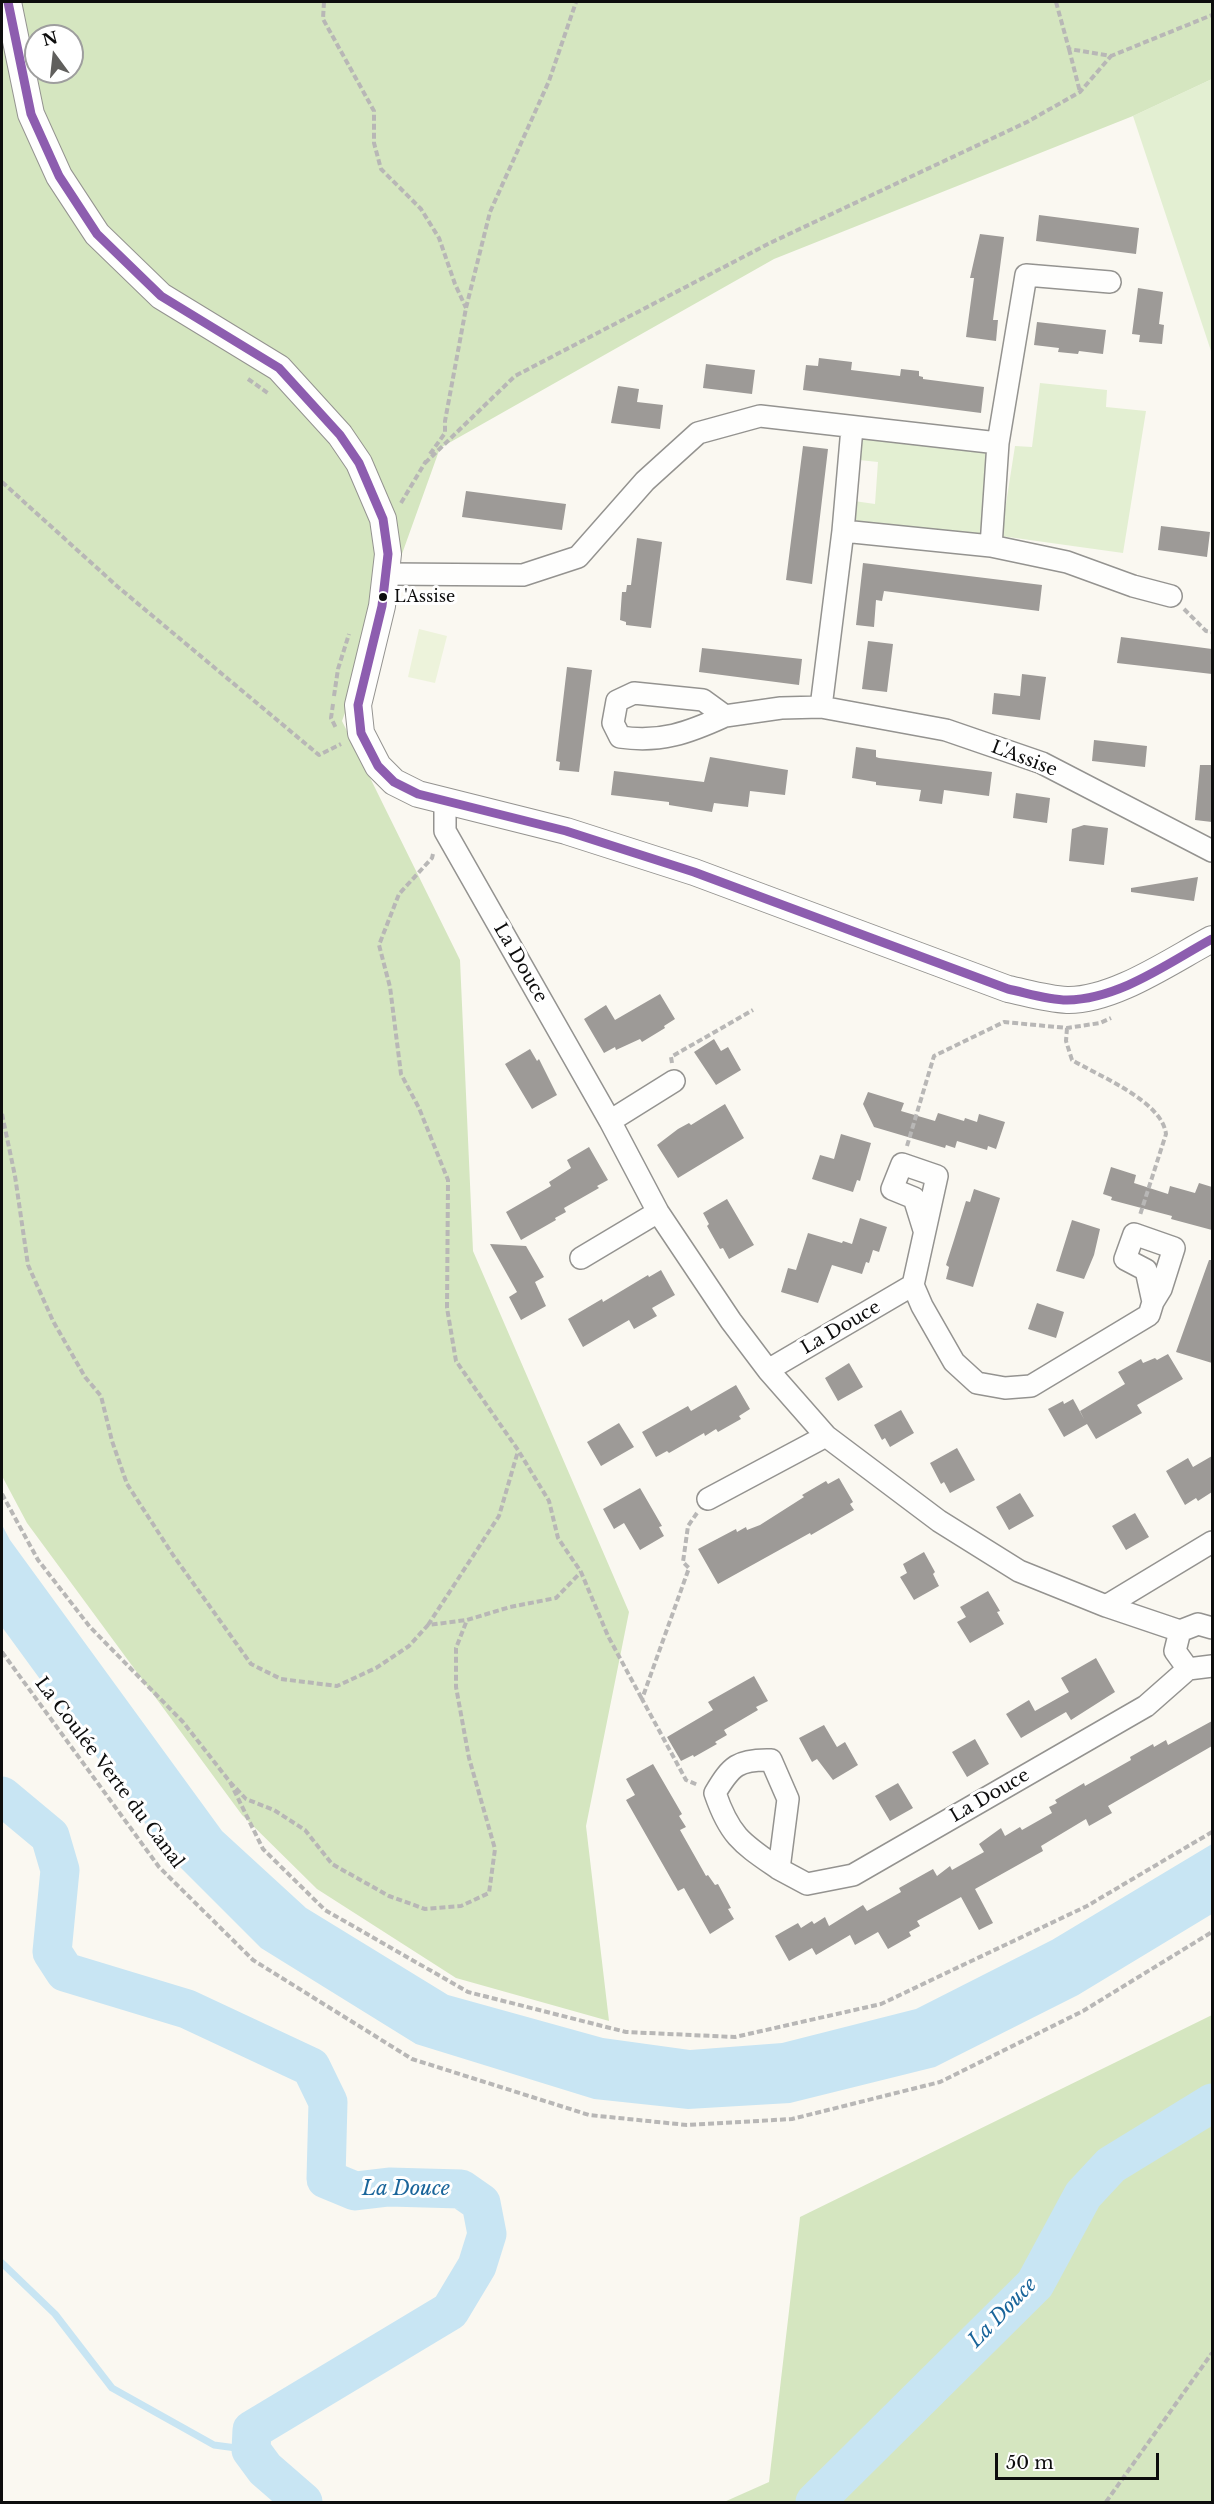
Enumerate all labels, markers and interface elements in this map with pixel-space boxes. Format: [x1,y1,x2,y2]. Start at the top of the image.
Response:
north arrow [24,24,84,84]
text: N [40,27,60,50]
place label: L'Assise [394,587,455,607]
marker: L'Assise [377,591,389,603]
street label: L'Assise [988,737,1060,781]
street label: La Douce [489,920,551,1006]
street label: La Douce [798,1297,884,1359]
street label: La Coulée Verte du Canal [30,1673,188,1873]
street label: La Douce [947,1765,1033,1827]
water label: La Douce [362,2177,450,2201]
water label: La Douce [964,2273,1042,2353]
scale bar [998,2441,1162,2479]
text: 50 m [1006,2452,1054,2474]

